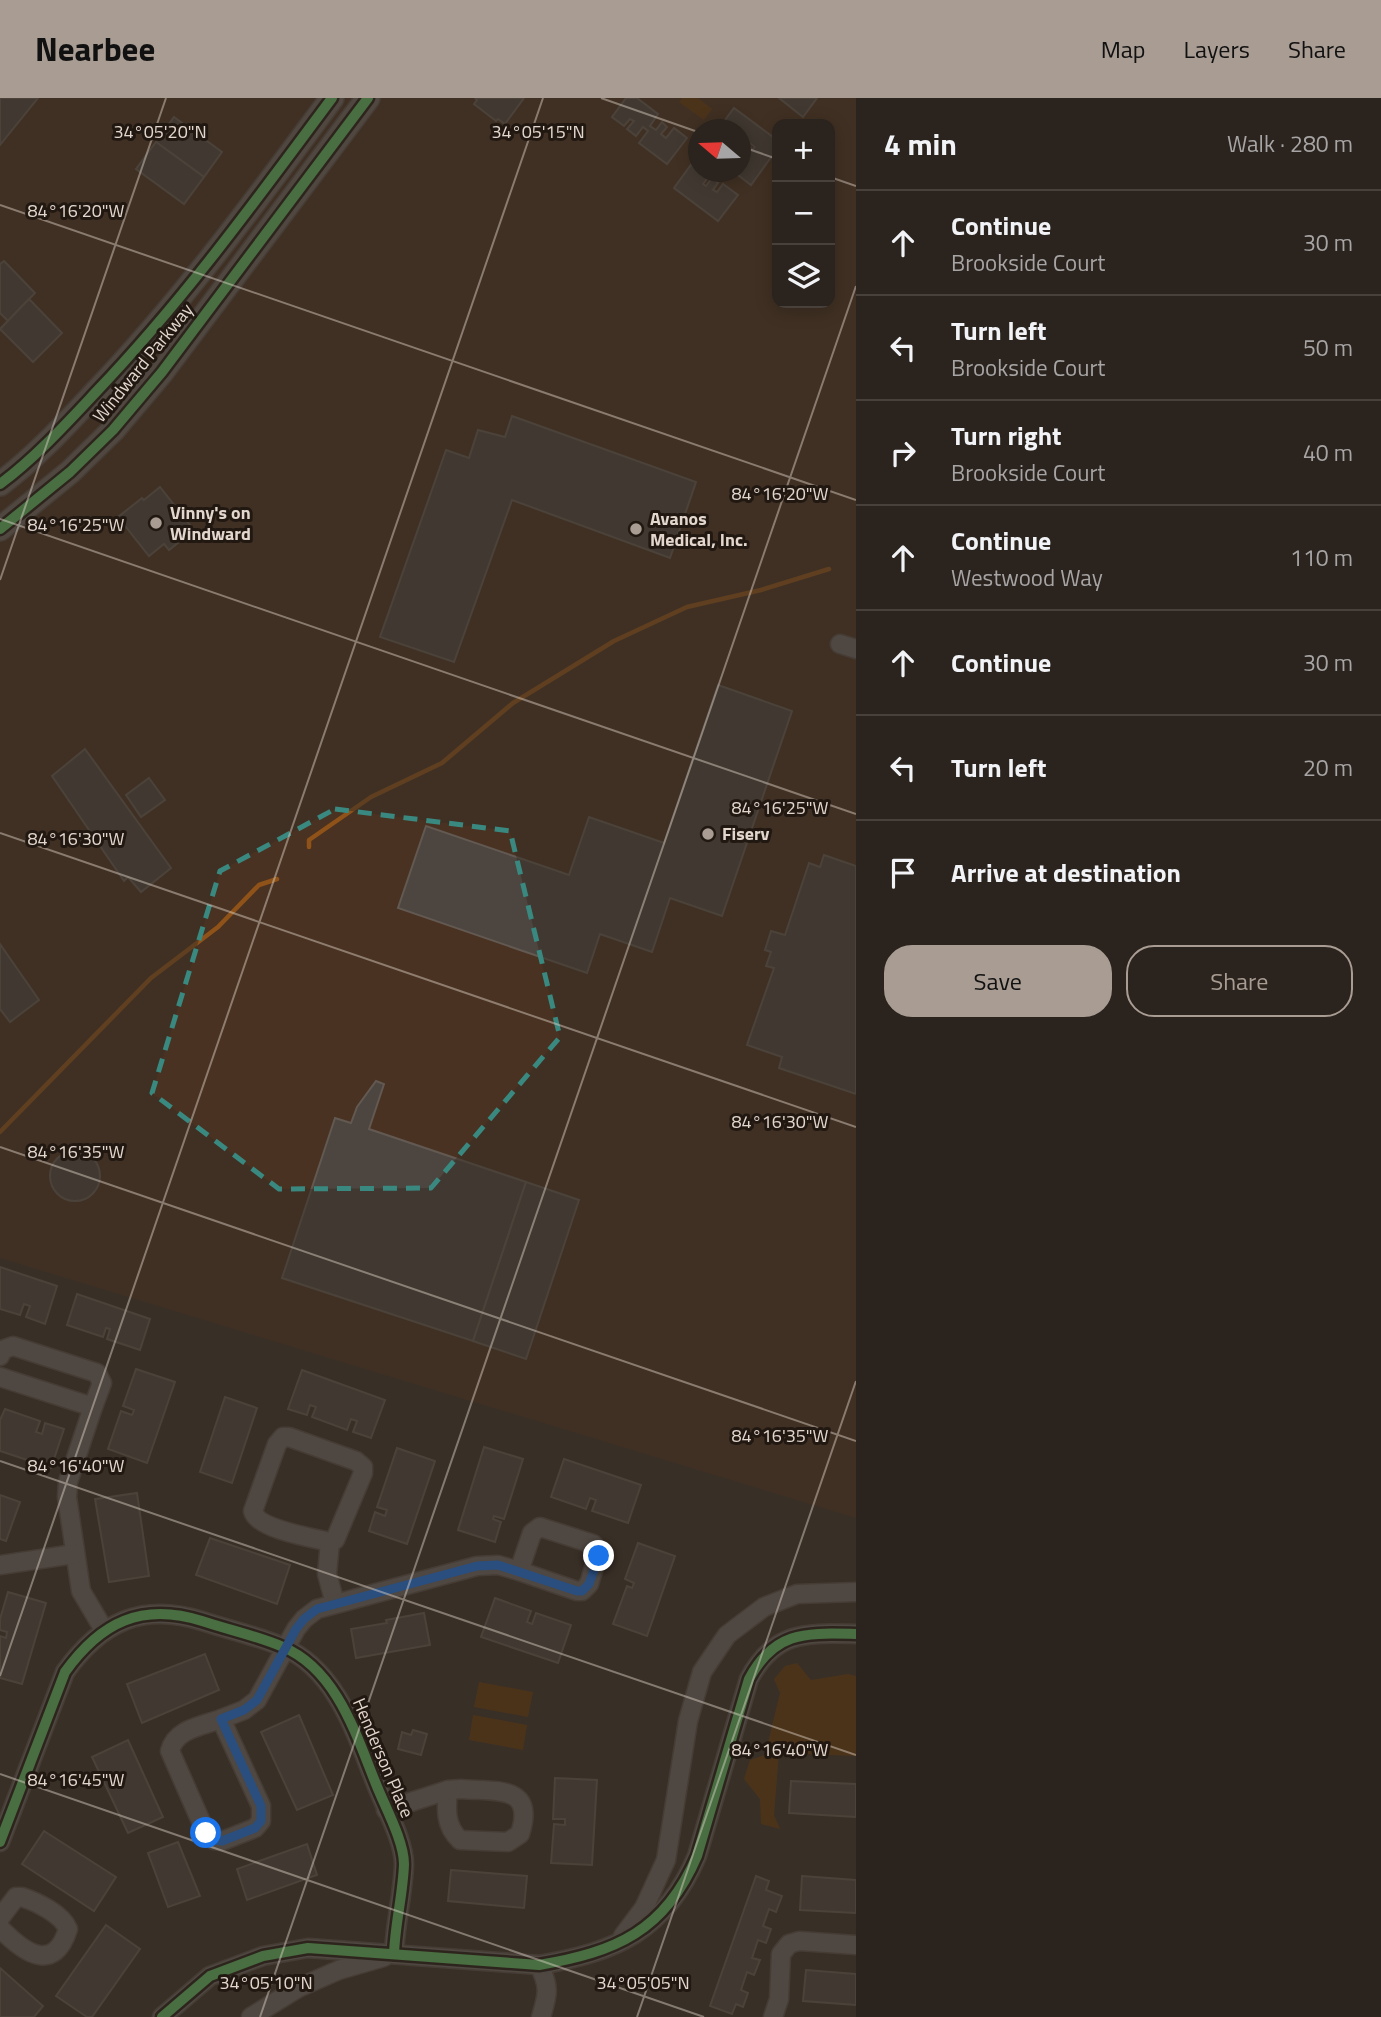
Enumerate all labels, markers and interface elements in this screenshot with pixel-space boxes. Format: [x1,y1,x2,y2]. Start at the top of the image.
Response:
text: Nearbee [35,24,155,74]
text: Map [1101,31,1146,67]
text: Layers [1184,31,1250,67]
text: Share [1288,31,1346,67]
text: 34°05'20"N [113,118,207,145]
text: 34°05'15"N [491,118,585,145]
north arrow [688,119,751,182]
map controls [772,119,835,308]
button: + [772,119,835,182]
text: 4 min [884,121,957,167]
text: Walk · 280 m [1227,126,1353,161]
button: − [772,182,835,245]
text: 84°16'20"W [28,197,125,224]
text: Continue [951,206,1051,245]
icon: ahead [884,224,922,262]
text: 30 m [1303,225,1353,260]
button: layers [772,245,835,308]
text: Brookside Court [951,245,1105,280]
street label: Windward Parkway [86,297,200,428]
text: Turn left [951,311,1046,350]
icon: left [884,329,922,367]
text: 50 m [1303,330,1353,365]
text: Brookside Court [951,350,1105,385]
text: Turn right [951,416,1062,455]
icon: right [884,434,922,472]
text: 40 m [1303,435,1353,470]
text: Brookside Court [951,455,1105,490]
text: 84°16'20"W [732,480,829,507]
place label: Vinny's on Windward [170,499,251,547]
place label: Avanos Medical, Inc. [650,505,748,553]
text: 84°16'25"W [28,511,125,538]
marker: Vinny's on Windward [148,515,164,531]
marker: Avanos Medical, Inc. [628,521,644,537]
text: Continue [951,521,1051,560]
icon: ahead [884,539,922,577]
text: 110 m [1290,540,1353,575]
text: Westwood Way [951,560,1103,595]
text: Continue [951,643,1051,682]
icon: ahead [884,644,922,682]
text: 30 m [1303,645,1353,680]
text: Turn left [951,748,1046,787]
icon: left [884,749,922,787]
text: 20 m [1303,750,1353,785]
text: 84°16'25"W [732,794,829,821]
place label: Fiserv [722,820,770,847]
text: 84°16'30"W [28,825,125,852]
marker: Fiserv [700,826,716,842]
text: Arrive at destination [951,853,1181,892]
icon: arrive [884,854,922,892]
button: Save [884,945,1112,1017]
button: Share [1126,945,1353,1017]
text: 84°16'30"W [732,1108,829,1135]
text: 84°16'35"W [28,1138,125,1165]
text: 84°16'35"W [732,1422,829,1449]
text: 84°16'40"W [28,1452,125,1479]
route end [583,1540,614,1571]
street label: Henderson Place [346,1694,421,1822]
text: 84°16'40"W [732,1736,829,1763]
text: 84°16'45"W [28,1766,125,1793]
route start [190,1817,221,1848]
text: 34°05'10"N [219,1969,313,1996]
text: 34°05'05"N [596,1969,690,1996]

